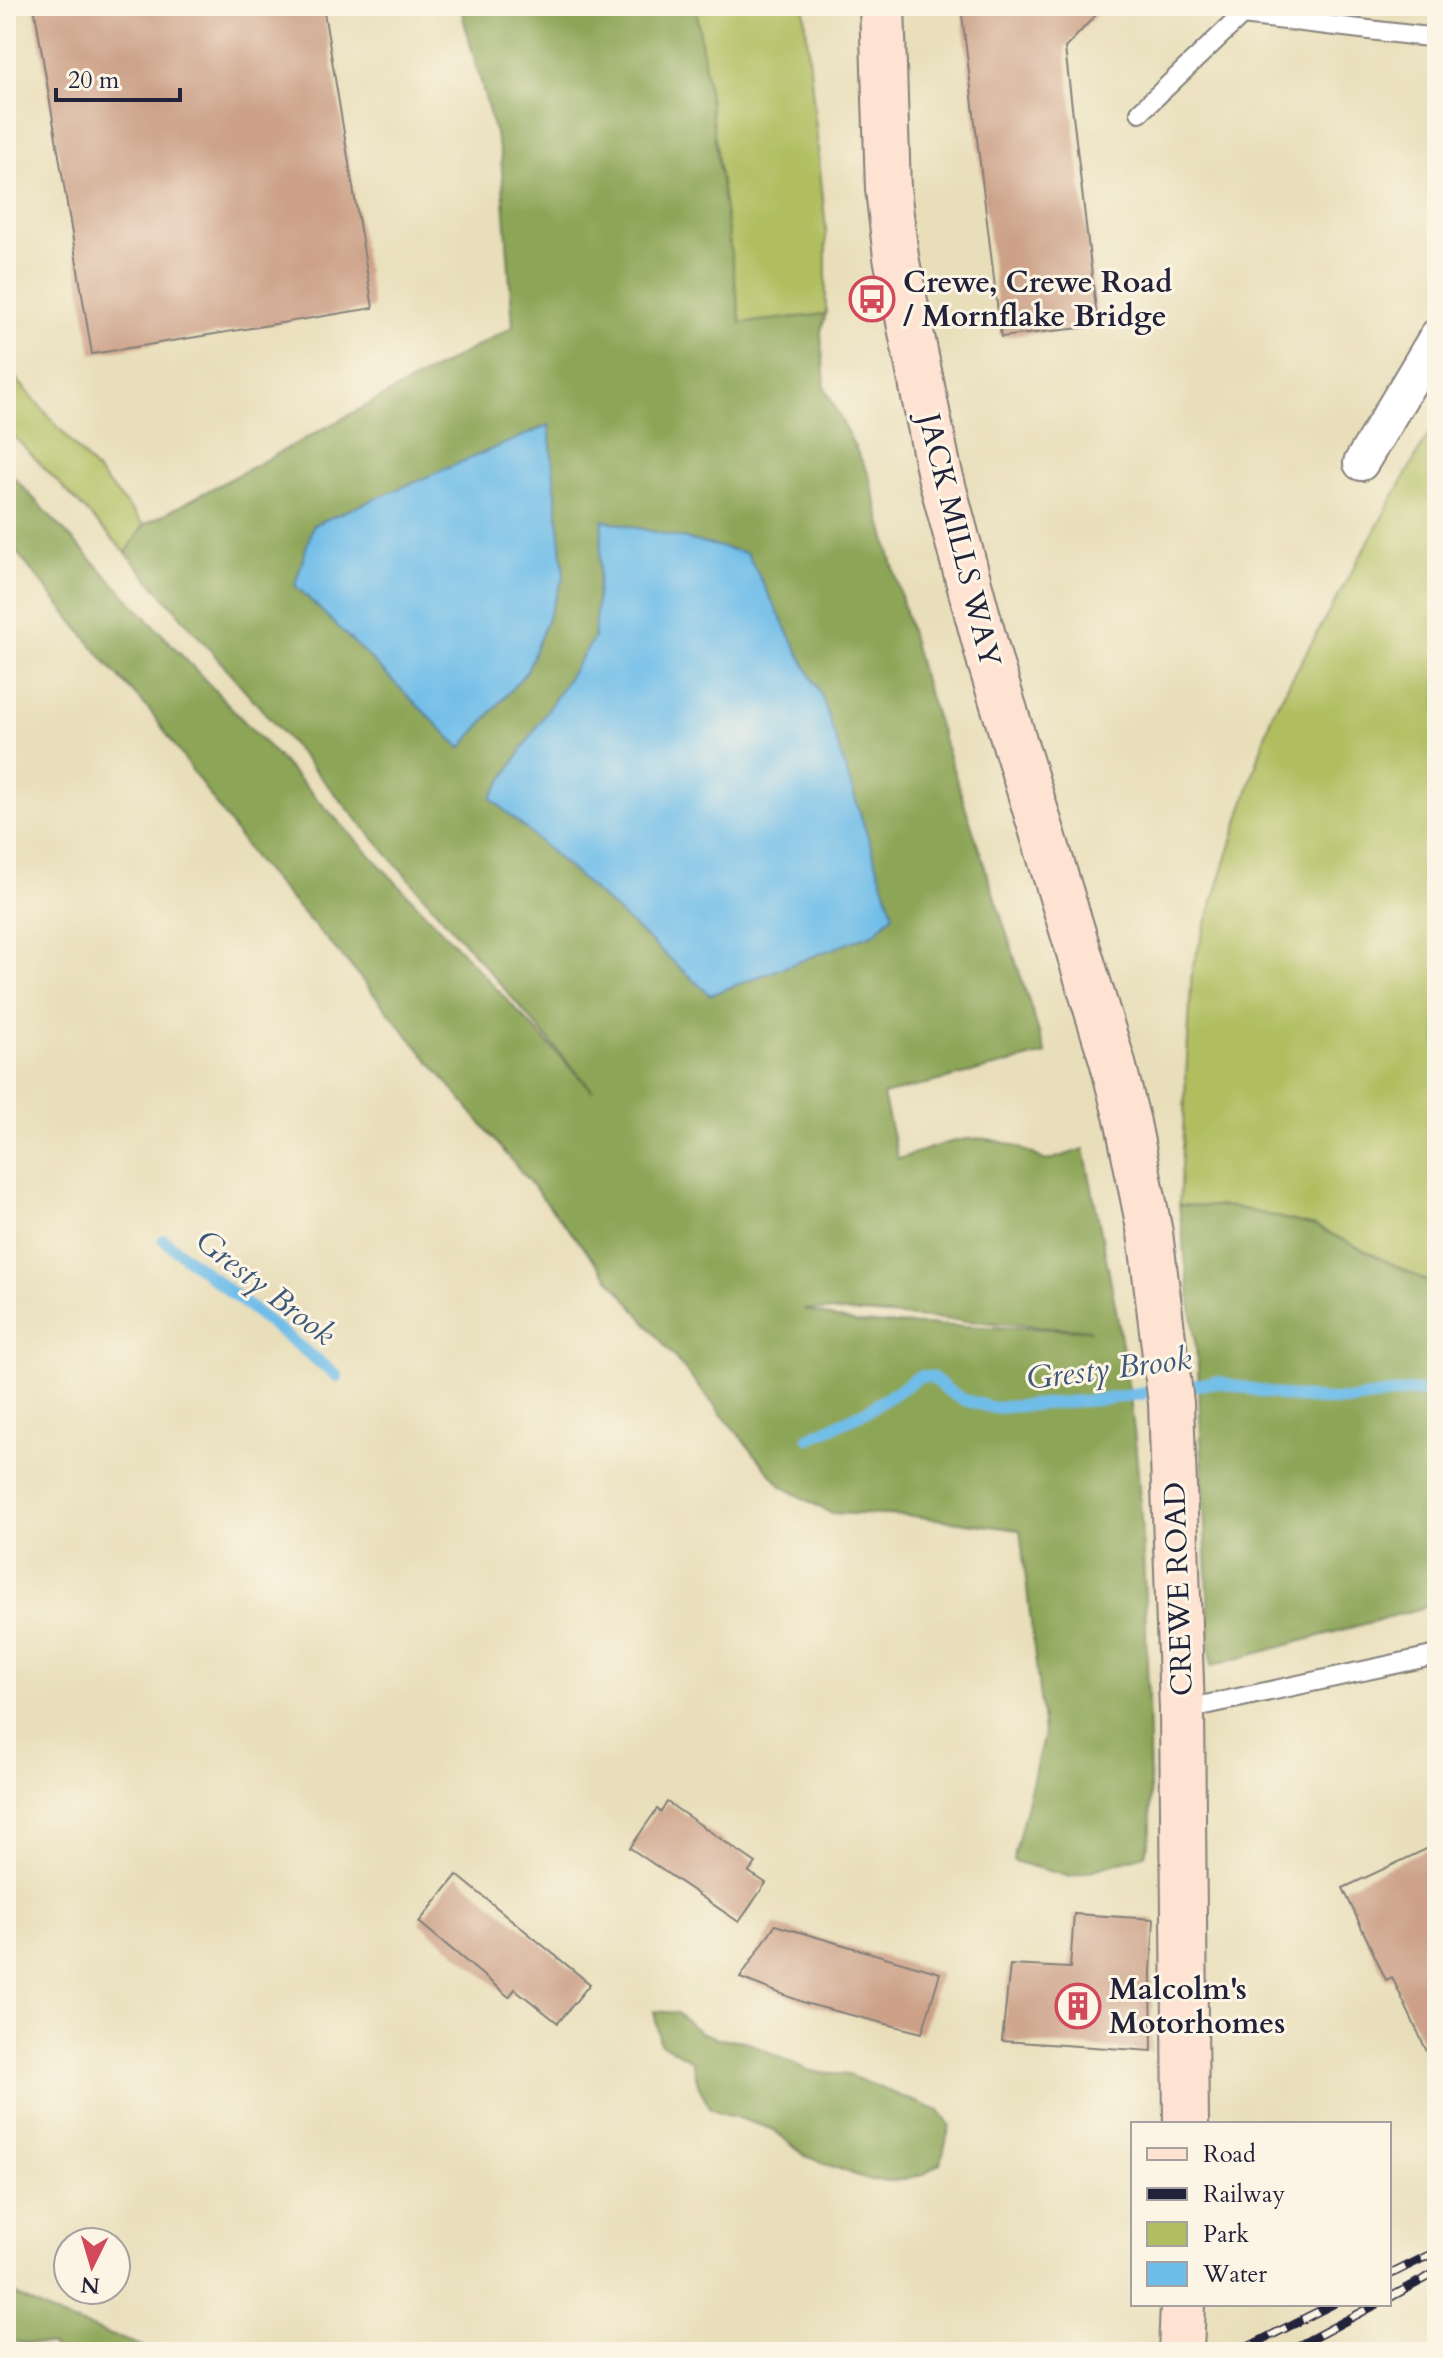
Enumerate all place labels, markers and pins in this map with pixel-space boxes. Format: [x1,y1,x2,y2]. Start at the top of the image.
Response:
place label: Crewe, Crewe Road / Mornflake Bridge [903,262,1172,337]
bus stop icon: Crewe, Crewe Road / Mornflake Bridge [848,275,896,323]
place label: Malcolm's Motorhomes [1109,1969,1285,2044]
building icon: Malcolm's Motorhomes [1054,1982,1102,2030]

